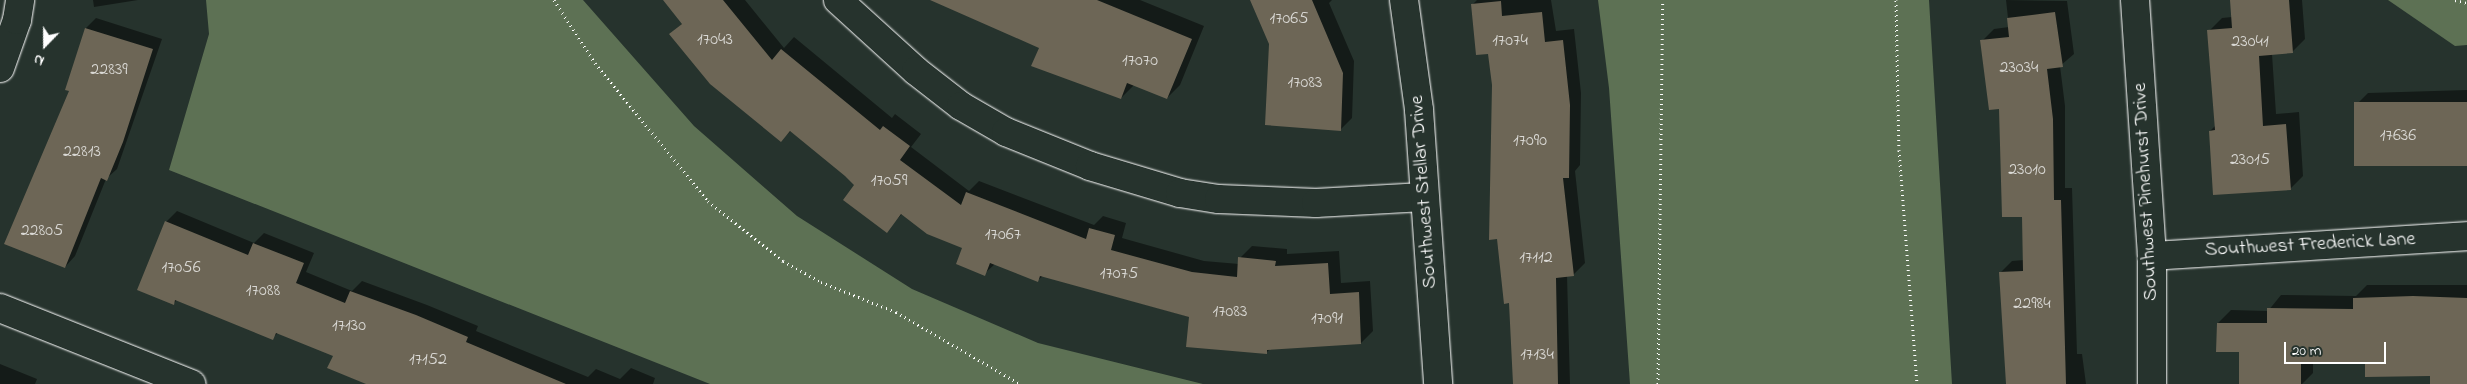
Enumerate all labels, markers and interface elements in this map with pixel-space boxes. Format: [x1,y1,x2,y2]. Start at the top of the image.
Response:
house number: 17065 [1269,8,1309,30]
north arrow [20,20,70,70]
house number: 17043 [697,29,733,51]
house number: 17074 [1492,30,1528,52]
house number: 23041 [2231,31,2269,53]
text: N [31,48,48,71]
house number: 17070 [1122,50,1158,72]
house number: 23034 [1999,57,2039,79]
house number: 22839 [90,59,128,81]
house number: 17083 [1287,72,1323,94]
street label: Southwest Pinehurst Drive [2128,82,2164,302]
street label: Southwest Stellar Drive [1405,94,1443,290]
house number: 17636 [2380,125,2416,147]
house number: 17090 [1513,130,1547,152]
house number: 22813 [63,141,101,163]
house number: 23015 [2230,149,2270,171]
house number: 23010 [2008,159,2046,181]
house number: 17059 [871,170,907,192]
house number: 22805 [21,220,63,242]
house number: 17067 [985,224,1021,246]
street label: Southwest Frederick Lane [2204,227,2416,263]
house number: 17112 [1519,247,1553,269]
house number: 17056 [161,257,201,279]
house number: 17075 [1100,263,1138,285]
house number: 17088 [246,280,280,302]
house number: 22984 [2013,293,2051,315]
house number: 17083 [1212,301,1248,323]
house number: 17091 [1311,308,1343,330]
house number: 17130 [332,315,366,337]
scale bar [2287,332,2390,364]
text: 20 m [2292,340,2321,362]
house number: 17134 [1520,344,1554,366]
house number: 17152 [409,349,447,371]

